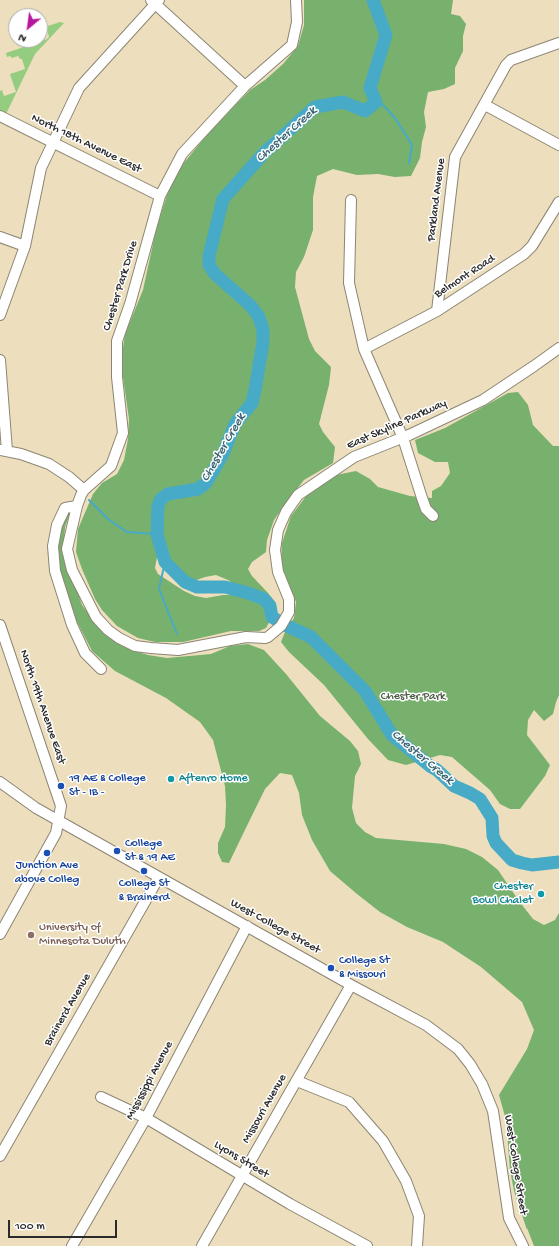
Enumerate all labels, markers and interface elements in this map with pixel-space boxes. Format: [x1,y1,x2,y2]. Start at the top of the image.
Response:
north arrow [8,8,48,48]
text: N [17,31,29,45]
water label: Chester Creek [254,104,320,166]
street label: North 18th Avenue East [29,111,143,177]
street label: Parkland Avenue [425,158,449,242]
street label: Chester Park Drive [100,239,142,333]
street label: Belmont Road [432,252,498,302]
street label: East Skyline Parkway [345,396,449,454]
water label: Chester Creek [198,411,250,485]
street label: North 19th Avenue East [16,648,68,766]
park label: Chester Park [381,690,445,704]
water label: Chester Creek [388,728,456,788]
place label: 19 AE & College St - IB - [69,772,146,800]
place label: Aftenro Home [179,772,248,786]
marker: Aftenro Home [166,774,176,784]
marker: 19 AE & College St - IB - [56,781,66,791]
place label: College St & 19 AE [125,837,175,865]
marker: College St & 19 AE [112,846,122,856]
marker: Junction Ave above Colleg [42,848,52,858]
place label: Junction Ave above Colleg [15,859,79,887]
marker: College St & Brainerd [139,866,149,876]
place label: College St & Brainerd [118,877,170,905]
place label: Chester Bowl Chalet [473,880,533,908]
marker: Chester Bowl Chalet [536,889,546,899]
street label: West College Street [228,896,322,958]
place label: University of Minnesota Duluth [39,921,126,949]
marker: University of Minnesota Duluth [26,930,36,940]
place label: College St & Missouri [339,954,390,982]
marker: College St & Missouri [326,963,336,973]
street label: Brainerd Avenue [41,971,95,1049]
street label: Mississippi Avenue [123,1039,177,1123]
street label: Missouri Avenue [239,1072,291,1146]
street label: West College Street [500,1114,530,1216]
street label: Lyons Street [211,1138,271,1182]
scale bar [10,1212,119,1238]
text: 100 m [15,1220,45,1234]

